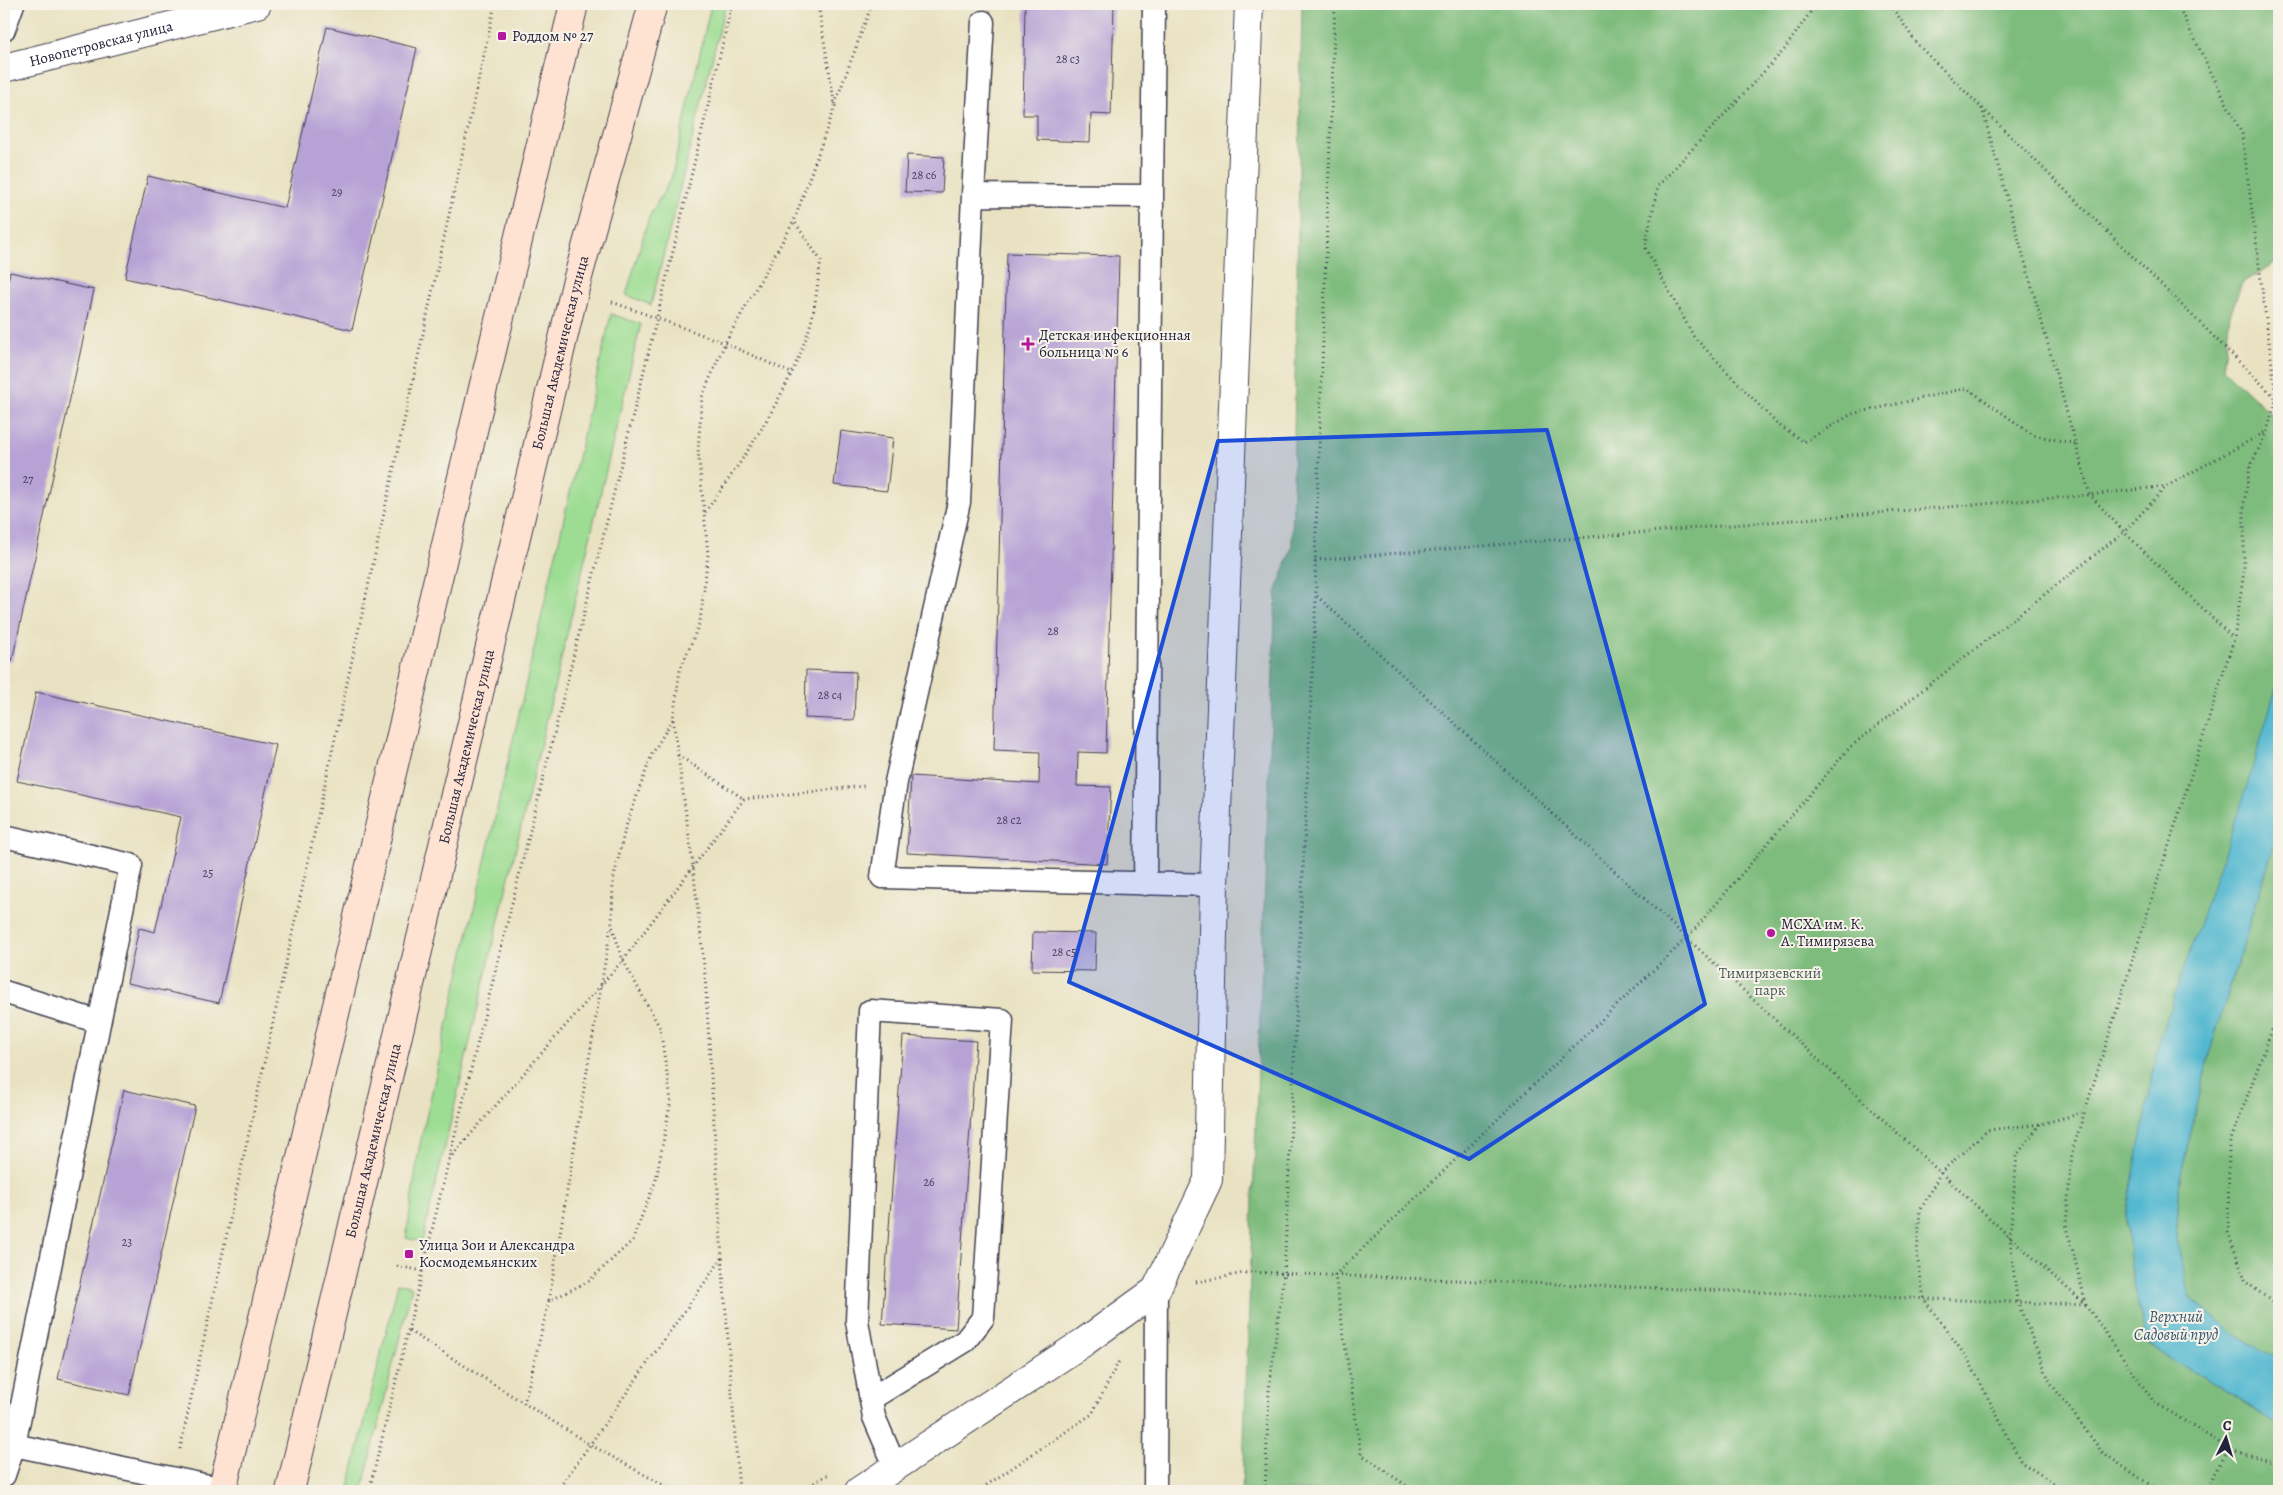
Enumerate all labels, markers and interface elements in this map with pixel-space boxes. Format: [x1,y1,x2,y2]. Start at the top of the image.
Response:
street label: Новопетровская улица [27,16,175,71]
place label: Роддом № 27 [512,26,594,46]
marker: Роддом № 27 [496,30,508,42]
house number: 28 с3 [1056,51,1080,67]
house number: 28 c6 [912,167,937,183]
house number: 29 [331,184,343,200]
street label: Большая Академическая улица [527,253,594,452]
place label: Детская инфекционная больница № 6 [1039,325,1191,362]
marker: Детская инфекционная больница № 6 [1021,337,1035,351]
house number: 27 [23,471,34,487]
house number: 28 [1047,623,1059,639]
street label: Большая Академическая улица [434,647,499,846]
house number: 28 c4 [818,687,843,703]
house number: 28 с2 [997,812,1022,828]
house number: 25 [203,865,213,881]
place label: МСХА им. К. А. Тимирязева [1780,914,1875,951]
marker: МСХА им. К. А. Тимирязева [1765,927,1777,939]
house number: 28 c5 [1052,944,1076,960]
park label: Тимирязевский парк [1719,963,1821,1000]
street label: Большая Академическая улица [340,1041,406,1240]
house number: 26 [923,1174,935,1190]
house number: 23 [122,1234,132,1250]
place label: Улица Зои и Александра Космодемьянских [419,1235,575,1272]
marker: Улица Зои и Александра Космодемьянских [403,1248,415,1260]
water label: Верхний Садовый пруд [2134,1306,2219,1346]
north arrow [2200,1412,2250,1462]
text: С [2222,1416,2233,1435]

